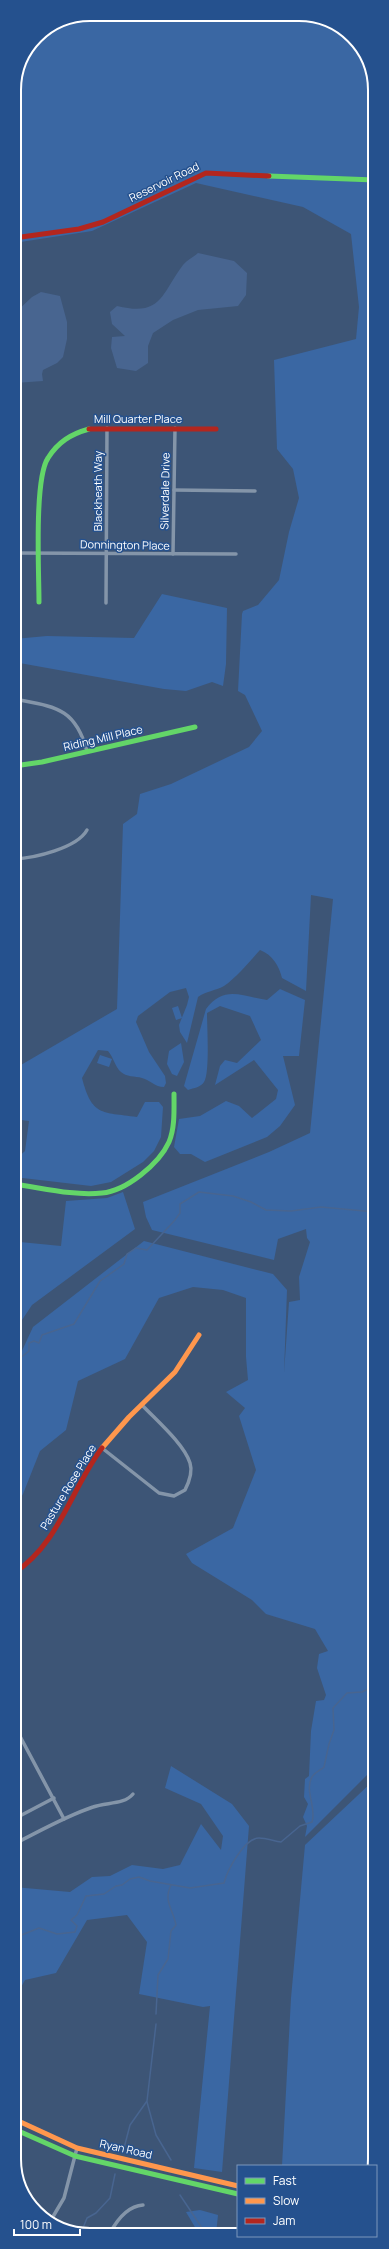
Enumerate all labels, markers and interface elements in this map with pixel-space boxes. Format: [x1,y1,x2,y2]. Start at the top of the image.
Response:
street label: Reservoir Road [126,158,201,205]
street label: Mill Quarter Place [94,411,183,426]
street label: Blackheath Way [90,451,105,531]
street label: Silverdale Drive [156,452,173,530]
street label: Donnington Place [80,536,171,553]
street label: Riding Mill Place [62,721,144,754]
street label: Pasture Rose Place [36,1441,99,1532]
street label: Ryan Road [98,2135,154,2162]
legend [237,2165,377,2237]
text: Fast [273,2172,297,2189]
text: Slow [273,2192,299,2209]
scale bar [14,2211,80,2237]
text: Jam [273,2212,295,2229]
text: 100 m [20,2216,52,2233]

